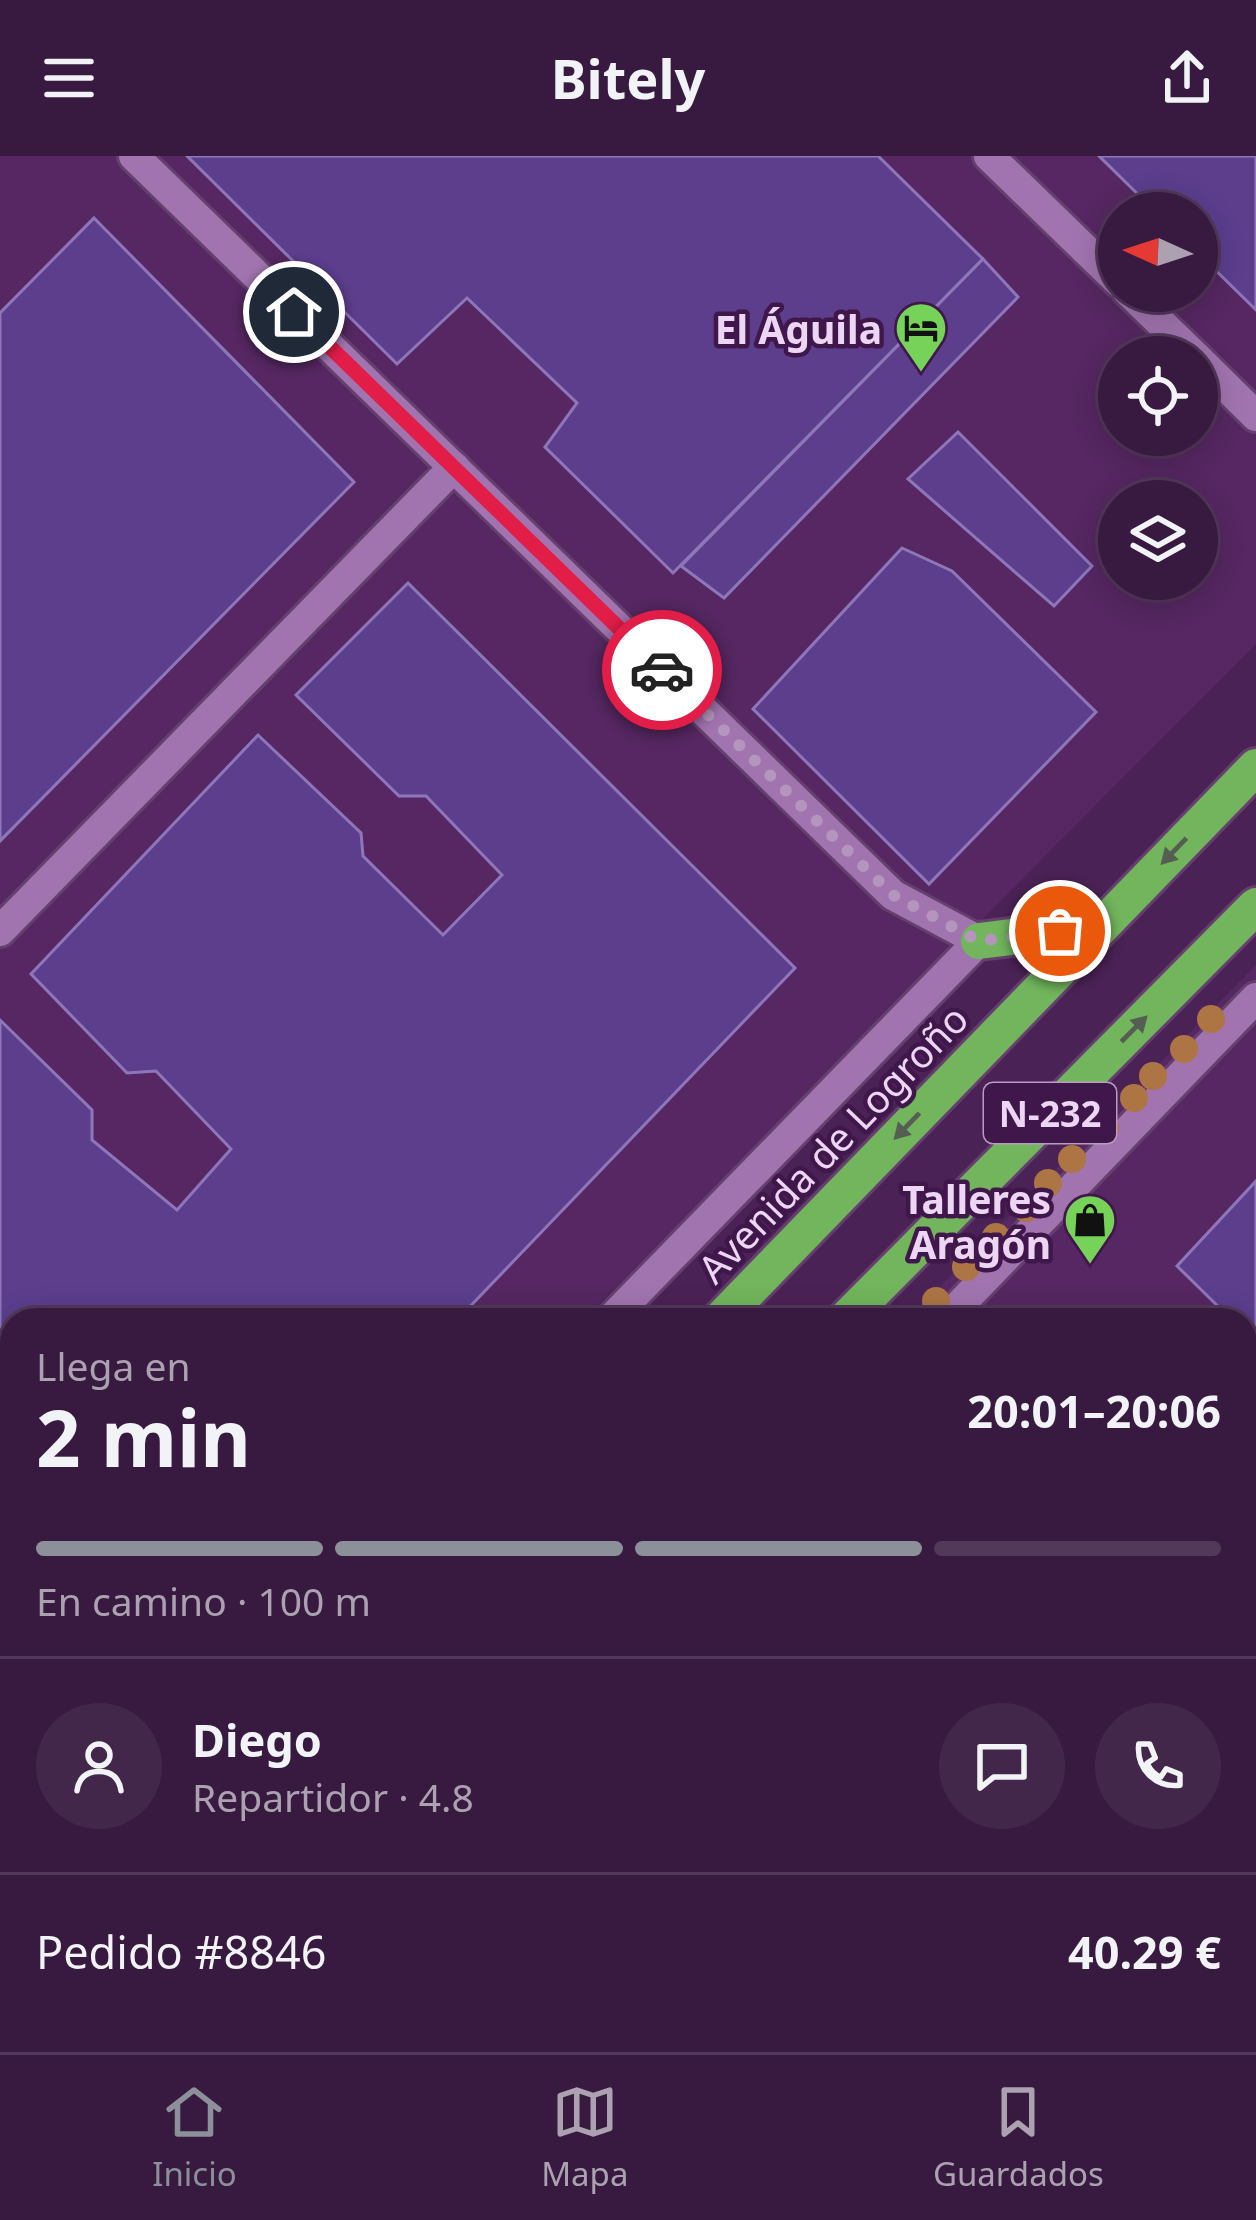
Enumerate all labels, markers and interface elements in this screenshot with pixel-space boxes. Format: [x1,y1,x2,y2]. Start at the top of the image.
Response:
text: Bitely [551,41,705,115]
icon: menu [36,45,102,111]
icon: share [1154,45,1220,111]
north arrow [1098,192,1218,312]
map controls [1098,192,1218,600]
pin [243,261,345,363]
icon: home [261,279,327,345]
hotel icon: El Águila [893,300,949,374]
place label: El Águila [715,302,882,355]
button: locate [1098,336,1218,456]
button: layers [1098,480,1218,600]
courier [602,610,722,730]
icon: car [629,637,695,703]
one-way arrow [1161,836,1189,865]
pin [1009,880,1111,982]
icon: bag [1027,898,1093,964]
street label: Avenida de Logroño [685,992,979,1294]
one-way arrow [1120,1015,1148,1043]
road number: N-232 [984,1083,1116,1143]
one-way arrow [893,1111,921,1140]
place label: Talleres Aragón [902,1172,1051,1270]
shop icon: Talleres Aragón [1062,1192,1118,1266]
text: Llega en [36,1339,191,1392]
text: 20:01–20:06 [967,1380,1221,1441]
text: 2 min [36,1384,251,1490]
text: En camino · 100 m [36,1574,371,1627]
button: person [36,1703,162,1829]
button: chat [939,1703,1065,1829]
button: phone [1095,1703,1221,1829]
text: Diego [192,1709,322,1770]
text: Repartidor · 4.8 [192,1770,474,1823]
text: Pedido #8846 [36,1921,327,1982]
text: 40.29 € [1068,1921,1221,1982]
tab: Inicio [152,2079,237,2196]
tab: Mapa [541,2079,628,2196]
tab: Guardados [933,2079,1104,2196]

